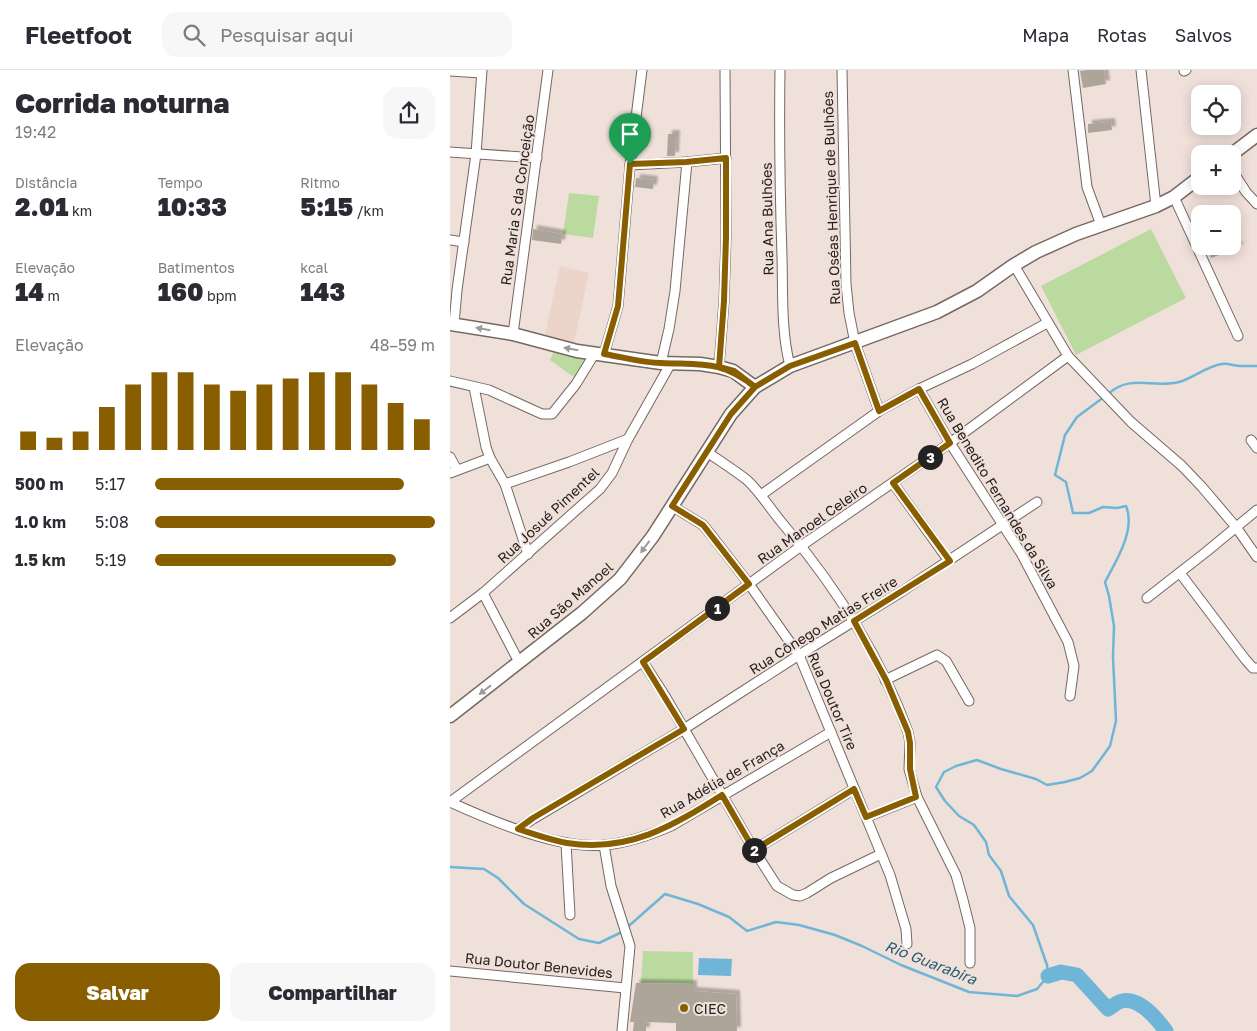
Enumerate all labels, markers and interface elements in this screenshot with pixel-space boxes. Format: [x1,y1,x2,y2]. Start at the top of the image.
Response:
search box [162,12,512,57]
text: Fleetfoot [25,20,132,49]
icon: search [180,21,208,49]
text: Pesquisar aqui [220,23,354,46]
text: Mapa [1022,24,1069,46]
text: Rotas [1097,24,1147,46]
text: Salvos [1175,24,1232,46]
map controls [1191,85,1241,255]
button: locate [1191,85,1241,135]
text: Corrida noturna [15,86,229,119]
button: share [383,87,435,139]
street label: Rua Oséas Henrique de Bulhões [819,91,843,305]
pin [609,113,651,164]
street label: Rua Maria S da Conceição [497,114,537,286]
icon: arrive [616,120,644,148]
text: 19:42 [15,122,56,142]
button: + [1191,145,1241,195]
street label: Rua Ana Bulhões [758,162,776,276]
text: Distância [15,174,77,191]
text: Tempo [158,174,203,191]
text: Ritmo [300,174,340,191]
text: 2.01 [15,191,68,222]
text: 10:33 [158,191,227,222]
text: 5:15 [300,191,353,222]
text: km [68,202,92,219]
text: /km [353,202,384,219]
button: − [1191,205,1241,255]
text: Elevação [15,259,75,276]
text: Batimentos [158,259,235,276]
text: kcal [300,259,328,276]
text: 14 [15,276,44,307]
text: 160 [158,276,204,307]
text: 143 [300,276,345,307]
text: m [44,287,60,304]
text: bpm [204,287,237,304]
one-way arrow [475,325,491,333]
text: Elevação [15,335,84,355]
text: 48–59 m [370,335,435,355]
one-way arrow [563,345,579,353]
street label: Rua Benedito Fernandes da Silva [934,394,1062,592]
pin: 3 [918,444,942,470]
text: 3 [926,449,935,466]
street label: Rua Josué Pimentel [494,463,602,567]
text: 500 m [15,474,64,494]
text: 5:17 [95,474,125,494]
street label: Rua Manoel Celeiro [754,479,870,567]
text: 1.0 km [15,512,66,532]
text: 5:08 [95,512,129,532]
one-way arrow [640,540,650,554]
text: 1.5 km [15,550,65,570]
text: 5:19 [95,550,127,570]
street label: Rua São Manoel [524,558,616,642]
street label: Rua Cônego Matias Freire [746,572,900,678]
pin: 1 [704,596,730,620]
text: 1 [714,600,721,617]
street label: Rua Doutor Tire [805,650,861,752]
one-way arrow [479,684,492,695]
street label: Rua Adélia de França [657,736,787,822]
pin: 2 [742,838,766,862]
text: 2 [750,842,759,859]
water label: Rio Guarabira [883,936,980,988]
street label: Rua Doutor Benevides [464,949,614,981]
button: Salvar [15,963,220,1021]
button: Compartilhar [230,963,435,1021]
place label: CIEC [694,1000,726,1017]
marker: CIEC [678,1002,690,1014]

